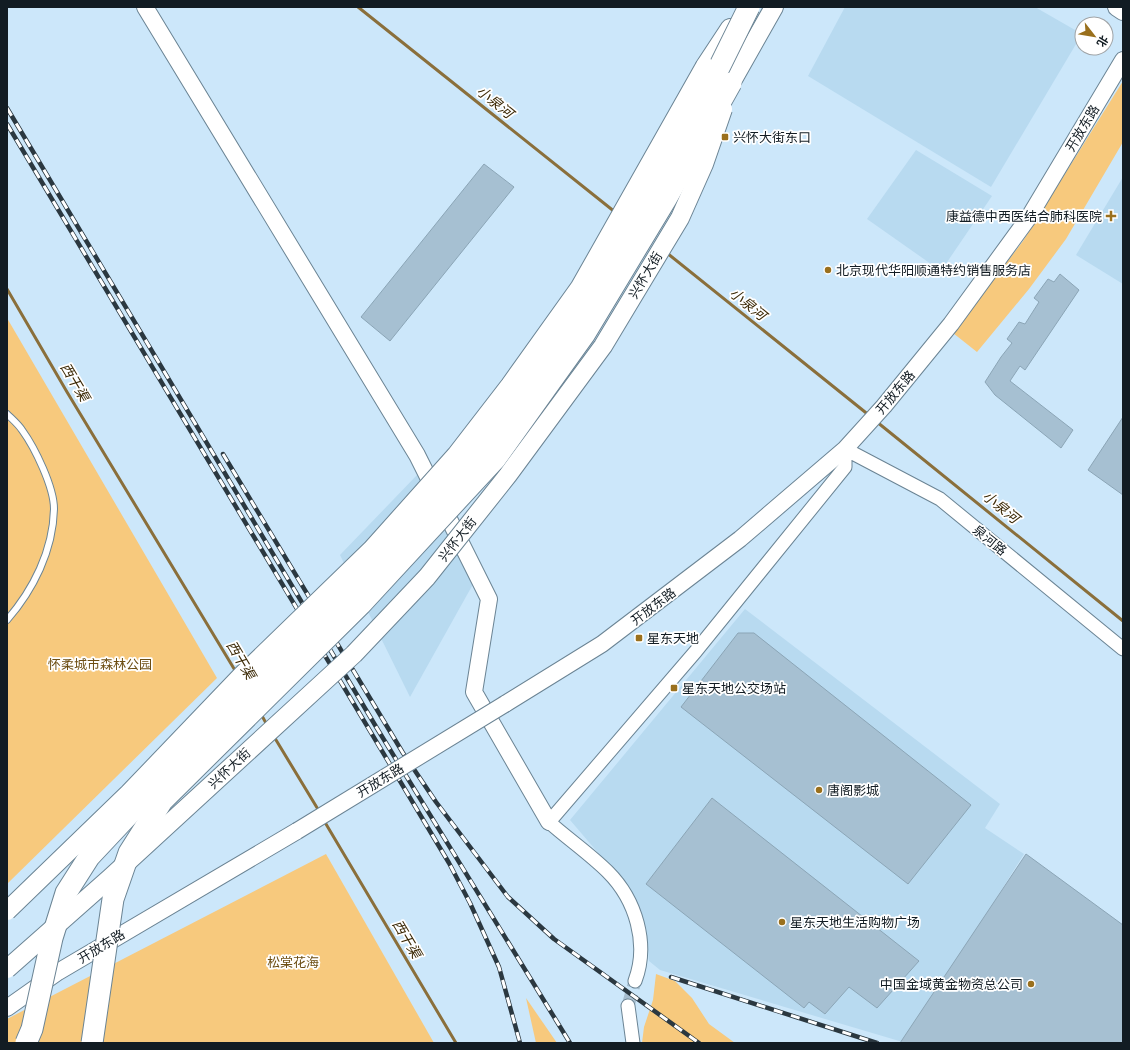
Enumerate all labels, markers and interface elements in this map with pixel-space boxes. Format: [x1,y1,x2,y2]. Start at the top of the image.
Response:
north arrow [1074,16,1114,56]
text: 北 [1094,33,1111,49]
water label: 小泉河 [473,83,519,124]
street label: 开放东路 [1063,102,1102,154]
place label: 兴怀大街东口 [733,130,811,145]
marker: 兴怀大街东口 [720,132,730,142]
place label: 康益德中西医结合肺科医院 [946,209,1102,224]
marker: 康益德中西医结合肺科医院 [1105,210,1117,222]
street label: 兴怀大街 [626,249,665,301]
place label: 北京现代华阳顺通特约销售服务店 [836,263,1031,278]
marker: 北京现代华阳顺通特约销售服务店 [823,265,833,275]
water label: 小泉河 [726,285,772,326]
water label: 西干渠 [56,360,94,406]
street label: 开放东路 [873,368,918,417]
water label: 小泉河 [979,488,1025,529]
street label: 兴怀大街 [435,514,479,564]
street label: 泉河路 [970,522,1010,558]
street label: 开放东路 [628,585,679,628]
place label: 星东天地 [647,631,699,646]
marker: 星东天地 [634,633,644,643]
water label: 西干渠 [222,638,260,684]
park label: 怀柔城市森林公园 [48,657,152,672]
place label: 星东天地公交场站 [682,681,786,696]
marker: 星东天地公交场站 [669,683,679,693]
street label: 兴怀大街 [205,745,253,792]
street label: 开放东路 [354,761,406,800]
place label: 唐阁影城 [827,783,879,798]
marker: 唐阁影城 [814,785,824,795]
place label: 星东天地生活购物广场 [790,915,920,930]
water label: 西干渠 [388,917,426,963]
marker: 星东天地生活购物广场 [777,917,787,927]
street label: 开放东路 [75,927,127,966]
park label: 松棠花海 [267,955,319,970]
place label: 中国金域黄金物资总公司 [880,977,1023,992]
marker: 中国金域黄金物资总公司 [1026,979,1036,989]

